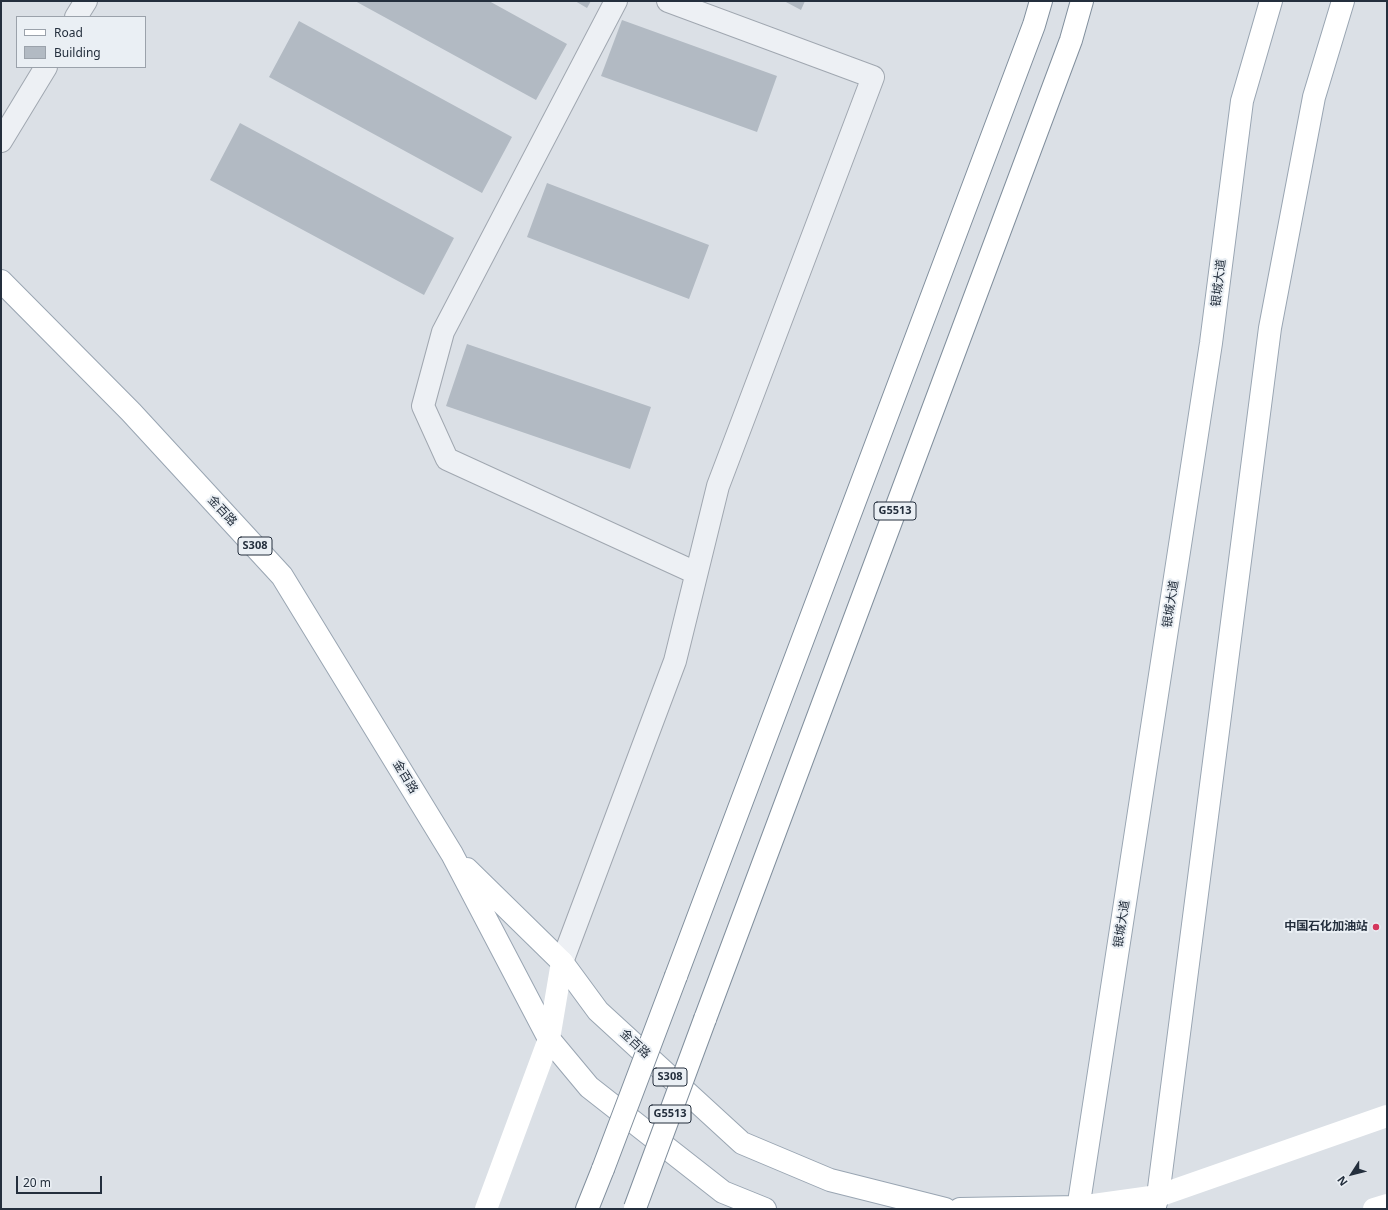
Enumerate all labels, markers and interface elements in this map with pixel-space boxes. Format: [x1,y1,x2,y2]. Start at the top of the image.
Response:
legend [16,16,146,68]
text: Road [54,24,83,41]
text: Building [54,44,101,61]
street label: 银城大道 [1209,258,1229,308]
street label: 金百路 [204,493,240,529]
road number: G5513 [874,502,916,520]
road number: S308 [238,537,272,555]
street label: 银城大道 [1160,579,1182,629]
street label: 金百路 [390,758,420,796]
street label: 银城大道 [1111,899,1133,949]
place label: 中国石化加油站 [1284,920,1368,934]
marker: 中国石化加油站 [1371,922,1381,932]
street label: 金百路 [617,1026,653,1062]
road number: S308 [653,1068,687,1086]
road number: G5513 [649,1105,691,1123]
north arrow [1332,1154,1372,1194]
scale bar [18,1168,104,1194]
text: N [1333,1173,1351,1189]
text: 20 m [23,1174,51,1191]

